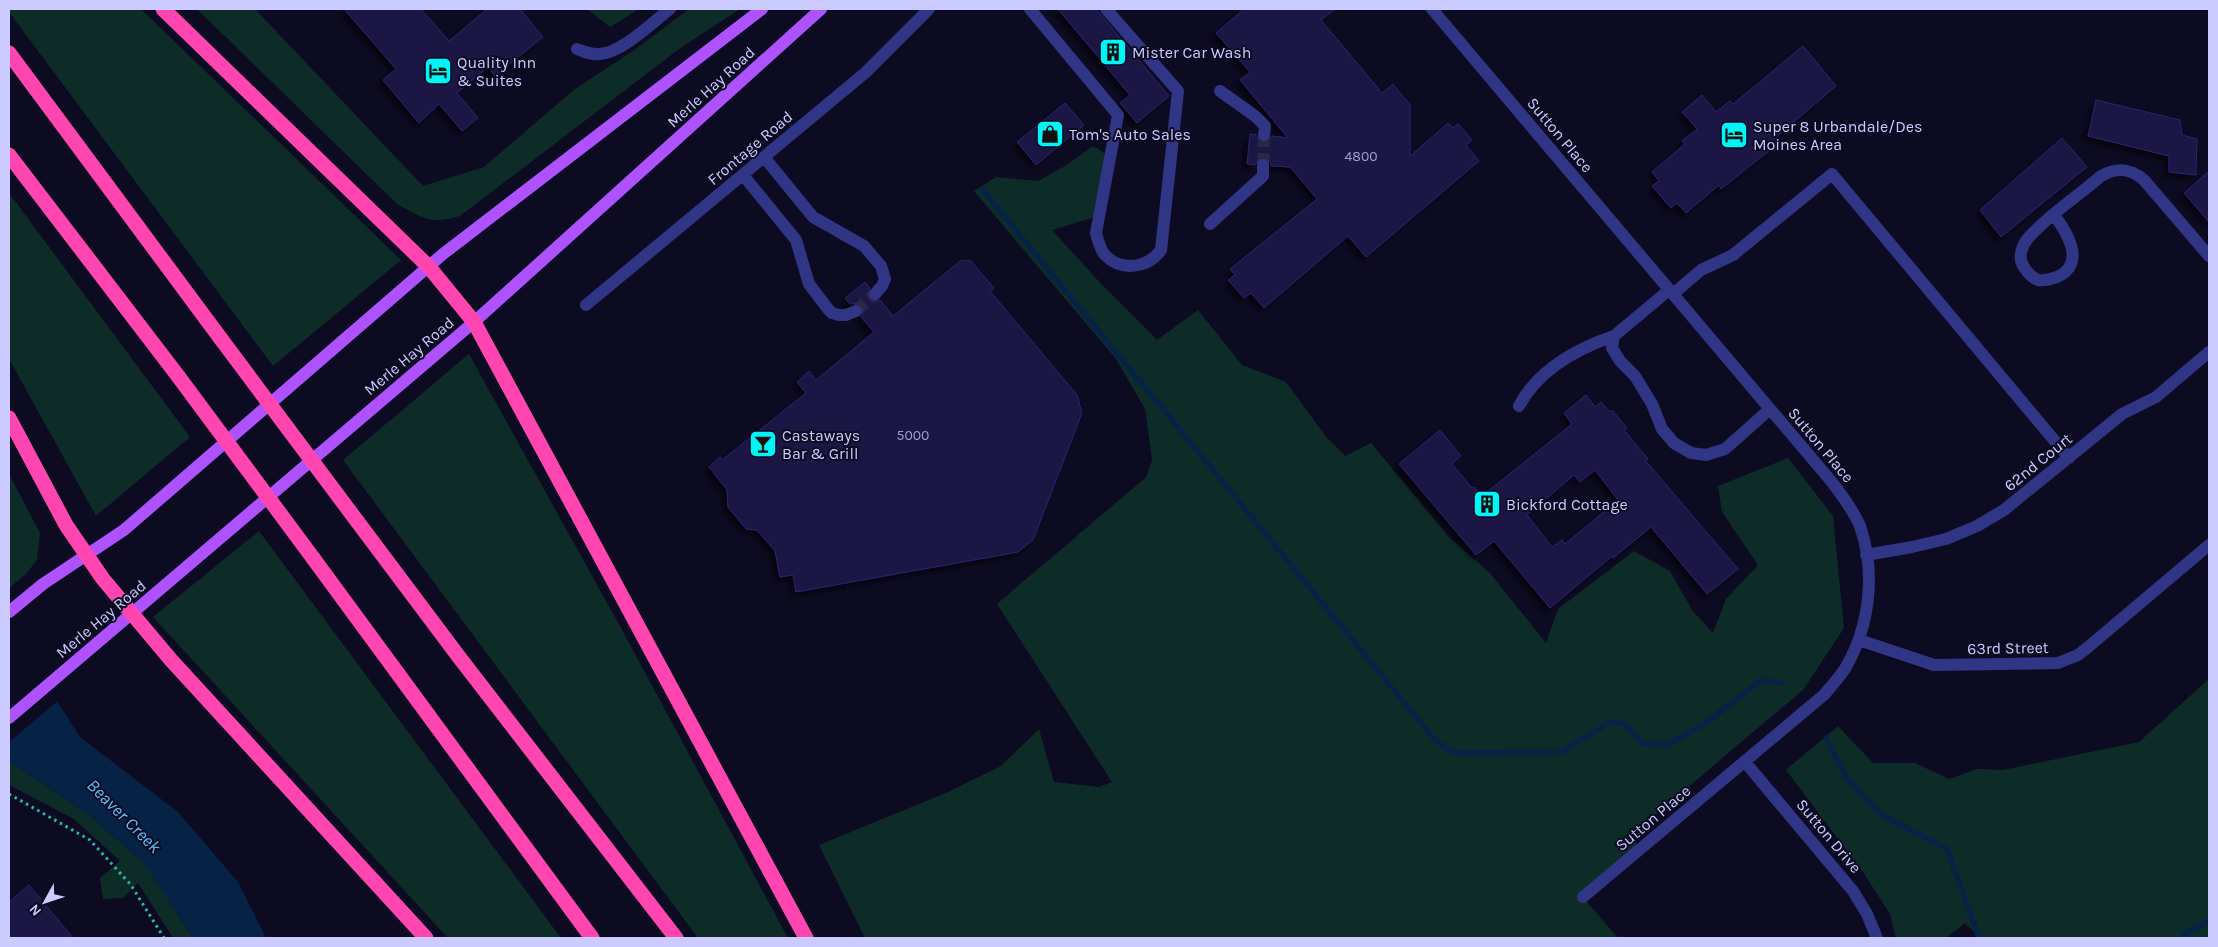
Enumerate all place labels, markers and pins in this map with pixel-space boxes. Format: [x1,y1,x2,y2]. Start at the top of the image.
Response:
building icon: Mister Car Wash [1098,37,1128,67]
place label: Mister Car Wash [1132,43,1251,62]
place label: Quality Inn & Suites [457,53,536,90]
hotel icon: Quality Inn & Suites [423,56,453,86]
place label: Super 8 Urbandale/Des Moines Area [1753,117,1922,154]
shop icon: Tom's Auto Sales [1035,119,1065,149]
hotel icon: Super 8 Urbandale/Des Moines Area [1719,120,1749,150]
place label: Tom's Auto Sales [1069,125,1191,144]
place label: Castaways Bar & Grill [782,426,860,463]
bar icon: Castaways Bar & Grill [748,429,778,459]
building icon: Bickford Cottage [1472,489,1502,519]
place label: Bickford Cottage [1506,495,1628,514]

